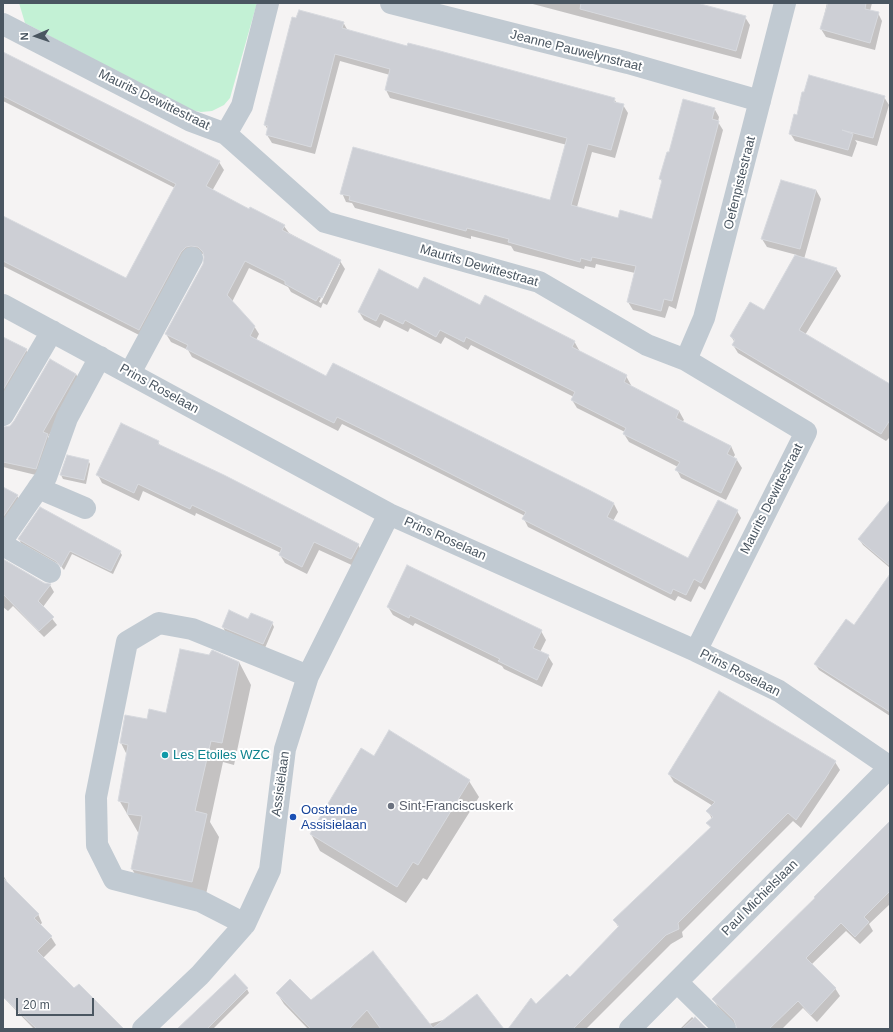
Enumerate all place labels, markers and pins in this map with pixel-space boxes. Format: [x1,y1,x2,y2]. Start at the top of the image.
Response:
place label: Les Etoiles WZC [173,747,270,763]
marker: Les Etoiles WZC [160,750,170,760]
place label: Sint-Franciscuskerk [399,798,513,814]
marker: Sint-Franciscuskerk [386,801,396,811]
place label: Oostende Assisielaan [301,802,367,833]
marker: Oostende Assisielaan [288,812,298,822]

